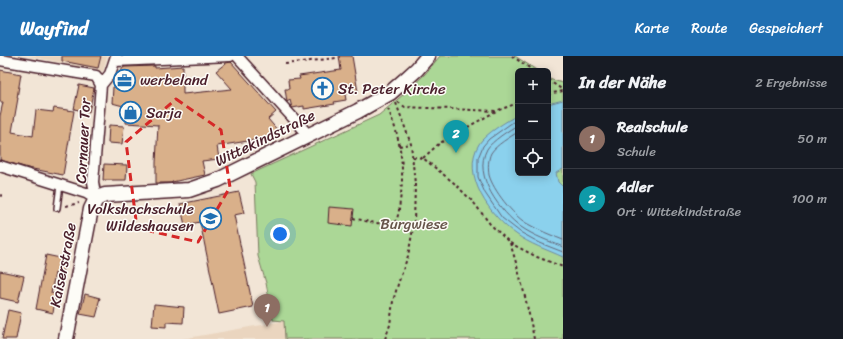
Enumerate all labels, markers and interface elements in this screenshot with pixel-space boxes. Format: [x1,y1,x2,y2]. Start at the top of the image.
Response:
text: Wayfind [20,12,88,45]
text: Karte [635,16,669,41]
text: Route [691,16,727,41]
text: Gespeichert [749,16,823,41]
office icon: werbeland [112,67,138,93]
place label: werbeland [140,67,209,93]
text: In der Nähe [579,67,666,97]
map controls [515,68,551,176]
button: + [515,68,551,104]
text: 2 Ergebnisse [755,71,827,94]
church icon: St. Peter Kirche [309,76,335,102]
place label: St. Peter Kirche [338,76,446,102]
street label: Cornauer Tor [68,97,98,184]
shop icon: Sarja [118,100,144,126]
place label: Sarja [146,100,182,126]
street label: Wittekindstraße [210,102,320,174]
button: − [515,104,551,140]
text: Realschule [617,114,688,140]
pin: 2 [443,120,469,153]
text: 1 [589,127,595,150]
text: 50 m [797,127,827,150]
button: locate [515,140,551,176]
text: Schule [617,140,656,163]
text: Adler [617,174,653,200]
text: 2 [588,187,596,210]
text: 100 m [792,187,827,210]
place label: Volkshochschule Wildeshausen [87,196,194,239]
text: Ort · Wittekindstraße [617,200,741,223]
school or university icon: Volkshochschule Wildeshausen [197,205,223,231]
park label: Burgwiese [380,211,448,237]
street label: Kaiserstraße [42,220,84,309]
your location [270,224,290,244]
pin: 1 [254,294,280,327]

